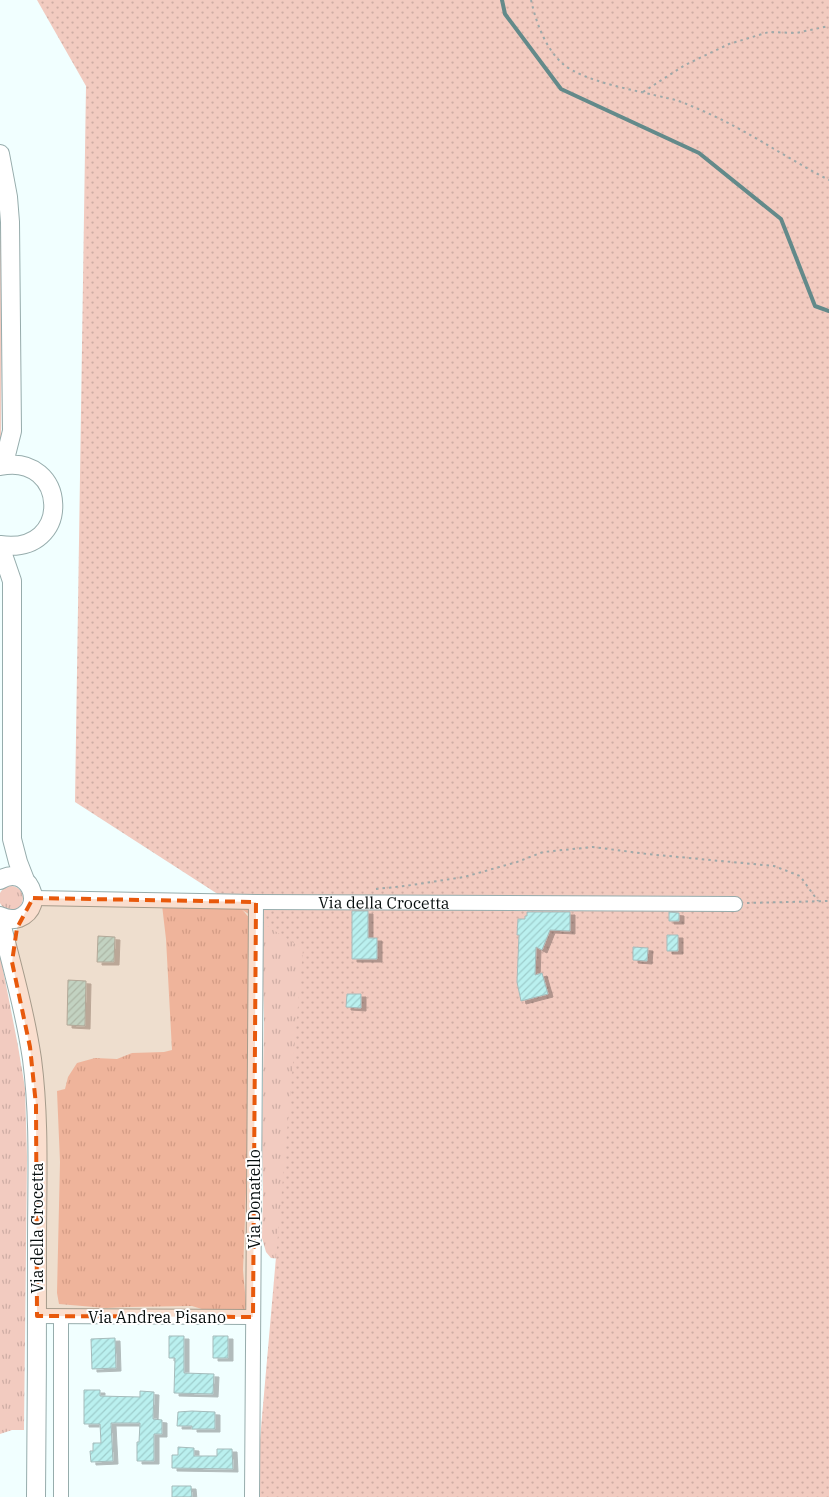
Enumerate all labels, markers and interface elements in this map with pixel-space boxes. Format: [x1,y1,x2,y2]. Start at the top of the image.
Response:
street label: Via della Crocetta [318,892,450,913]
street label: Via Donatello [244,1149,264,1249]
street label: Via della Crocetta [27,1162,47,1294]
street label: Via Andrea Pisano [88,1307,226,1327]

